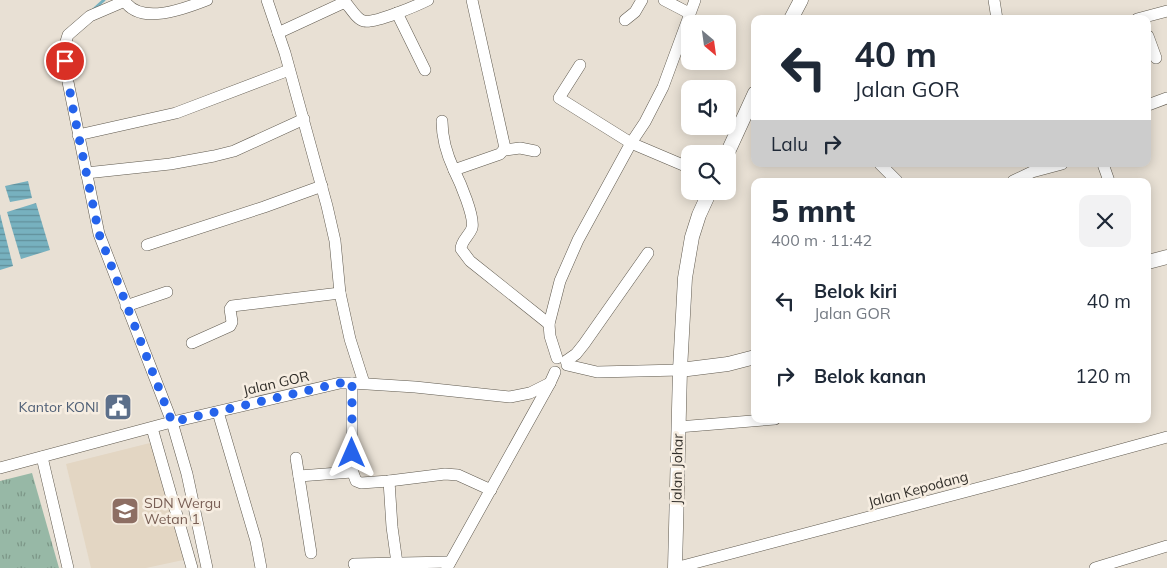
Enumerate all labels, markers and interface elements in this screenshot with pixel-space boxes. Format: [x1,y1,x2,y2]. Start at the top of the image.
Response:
north arrow [681,15,736,70]
map controls [681,15,736,200]
text: 40 m [854,32,937,76]
icon: left [771,35,836,100]
pin [44,40,86,82]
icon: arrive [51,47,79,75]
text: Jalan GOR [854,75,960,103]
button: sound [681,80,736,135]
icon: right [818,130,846,158]
text: Lalu [771,132,808,156]
button: search [681,145,736,200]
text: 5 mnt [771,192,855,230]
button: close [1079,195,1131,247]
text: 400 m · 11:42 [771,230,872,250]
text: Belok kiri [814,279,897,303]
icon: left [771,287,799,315]
text: 40 m [1087,289,1131,313]
text: Jalan GOR [814,303,891,323]
icon: right [771,362,799,390]
text: Belok kanan [814,364,926,388]
text: 120 m [1075,364,1131,388]
street label: Jalan GOR [241,367,311,399]
public building icon: Kantor KONI [103,392,133,422]
place label: Kantor KONI [19,398,99,416]
position arrow [325,426,377,478]
street label: Jalan Johar [667,432,687,505]
street label: Jalan Kepodang [866,467,970,511]
place label: SDN Wergu Wetan 1 [144,494,221,528]
school or university icon: SDN Wergu Wetan 1 [110,496,140,526]

